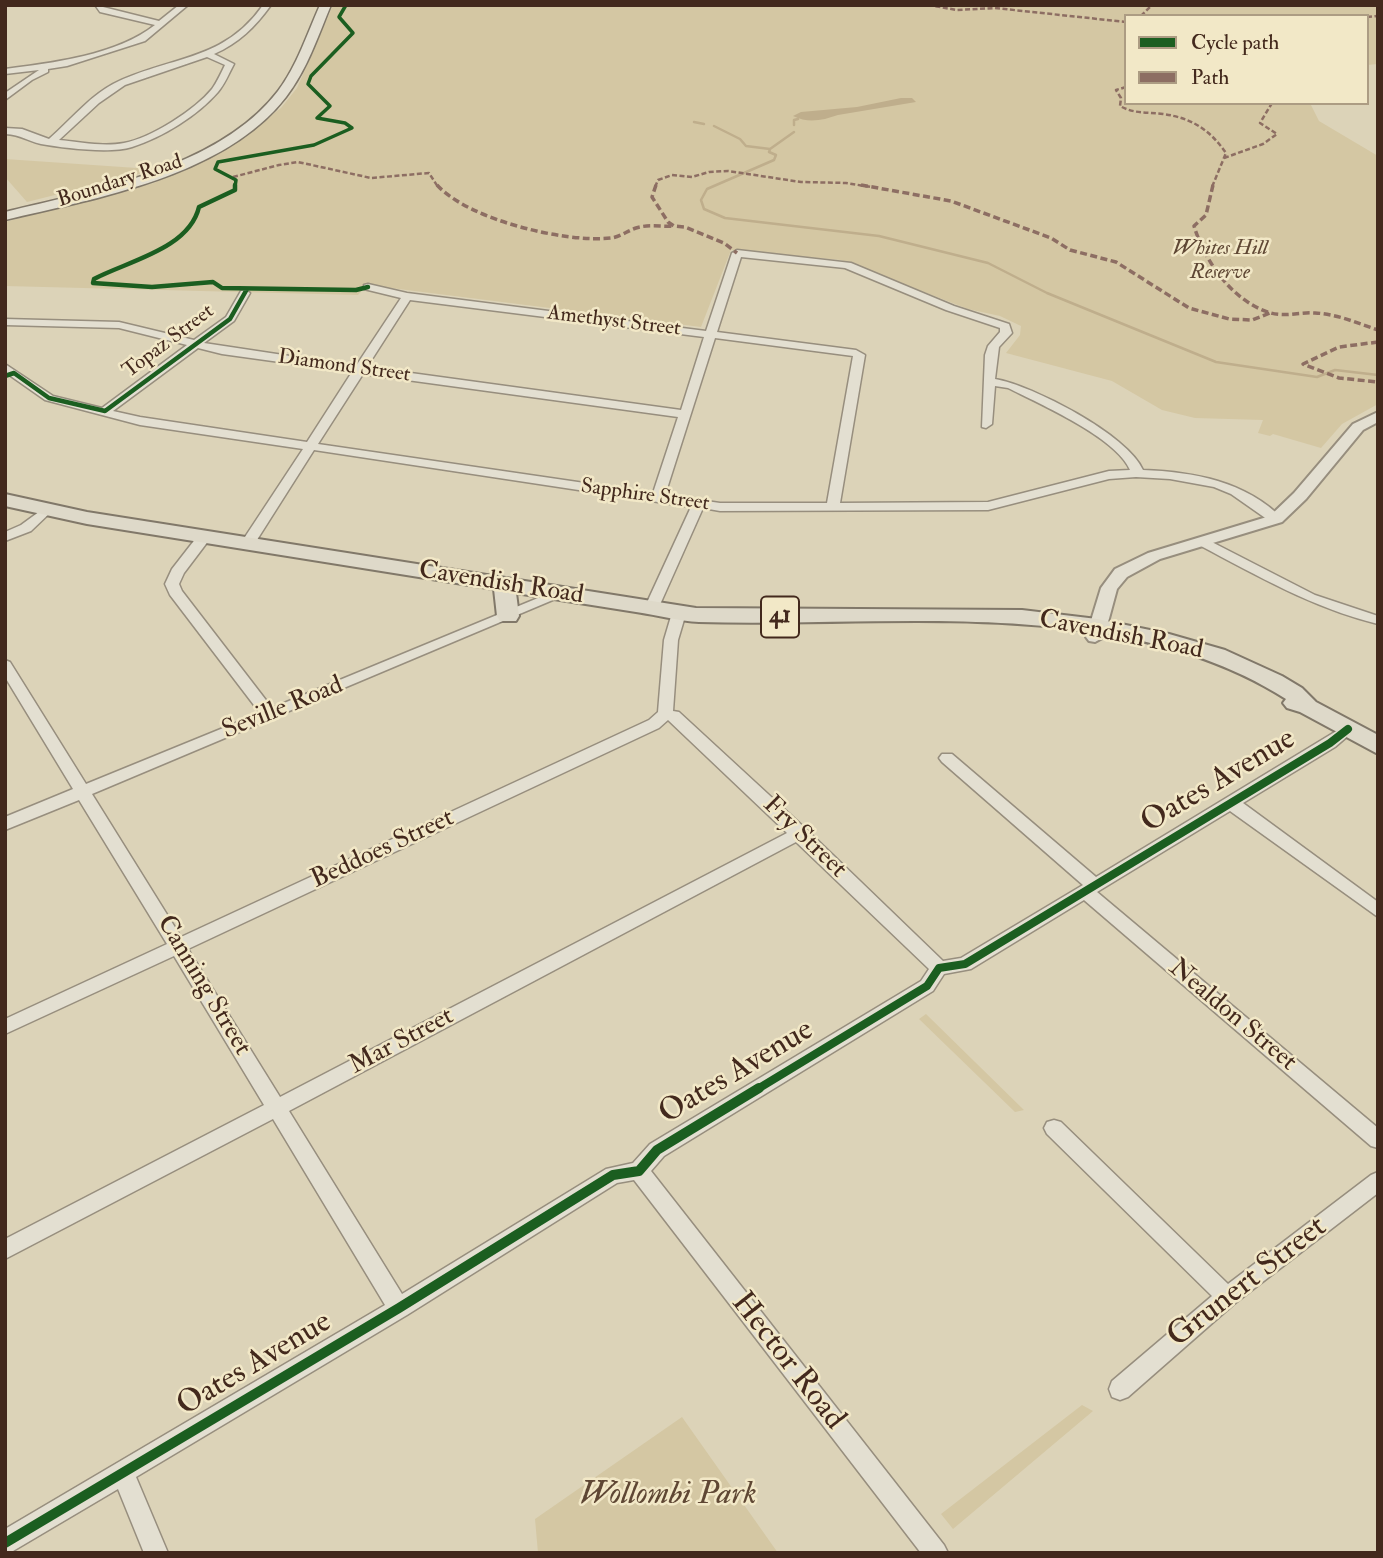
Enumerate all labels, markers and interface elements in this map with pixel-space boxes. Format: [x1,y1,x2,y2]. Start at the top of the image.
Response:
legend [1124,14,1369,105]
text: Cycle path [1191,29,1279,56]
text: Path [1191,64,1229,91]
street label: Boundary Road [54,150,186,214]
park label: Whites Hill Reserve [1172,236,1268,286]
street label: Topaz Street [119,300,219,384]
street label: Amethyst Street [546,301,682,343]
street label: Diamond Street [276,345,412,389]
street label: Sapphire Street [579,475,711,517]
street label: Cavendish Road [416,556,586,612]
road number: 41 [761,596,799,638]
street label: Cavendish Road [1036,605,1206,667]
street label: Seville Road [218,671,348,747]
street label: Oates Avenue [1135,721,1303,843]
street label: Fry Street [755,790,853,886]
street label: Beddoes Street [307,803,459,897]
street label: Canning Street [149,910,257,1062]
street label: Nealdon Street [1162,953,1302,1079]
street label: Mar Street [345,1002,459,1082]
street label: Oates Avenue [653,1012,821,1134]
street label: Grunert Street [1161,1209,1335,1357]
street label: Hector Road [722,1286,852,1438]
street label: Oates Avenue [171,1304,339,1426]
park label: Wollombi Park [579,1477,757,1515]

